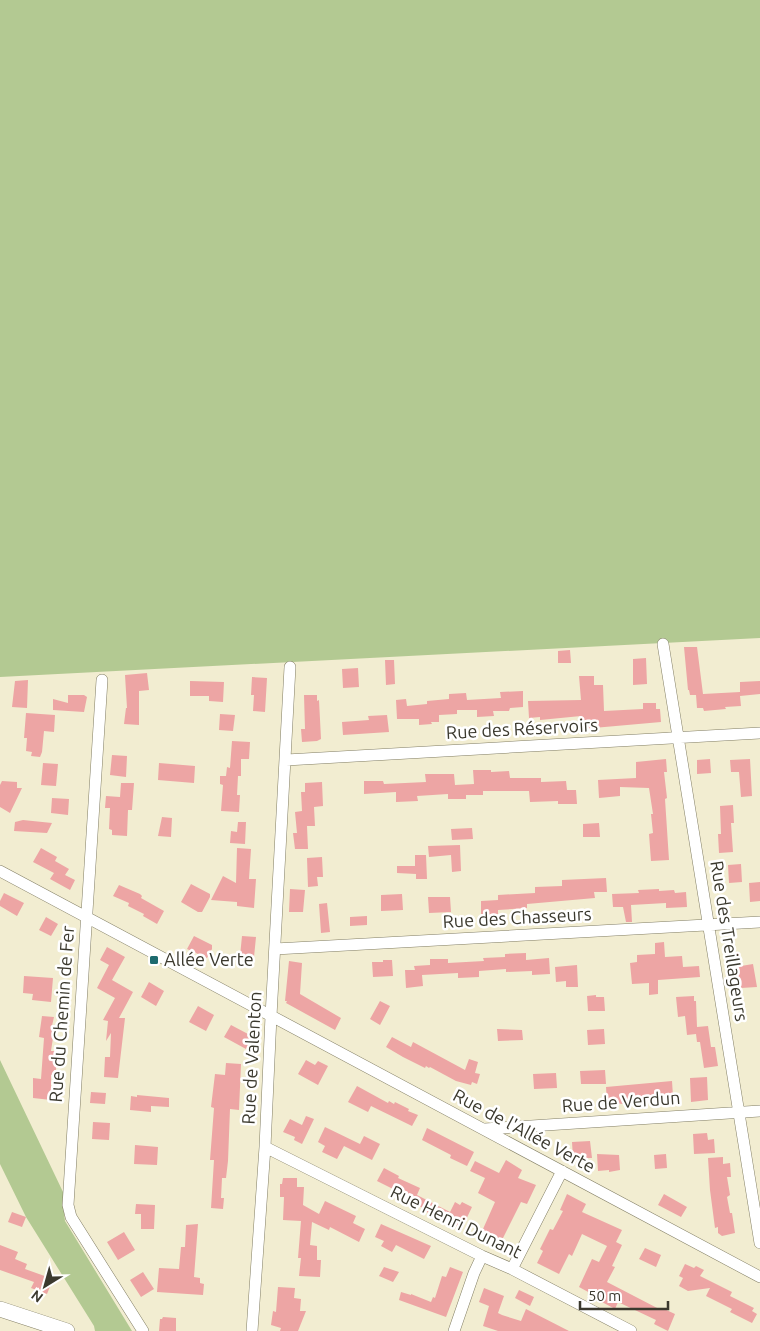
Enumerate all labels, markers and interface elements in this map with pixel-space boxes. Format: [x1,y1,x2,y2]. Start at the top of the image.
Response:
street label: Rue des Réservoirs [445,714,599,742]
street label: Rue des Treillageurs [707,859,753,1023]
street label: Rue des Chasseurs [442,903,592,931]
street label: Rue du Chemin de Fer [45,925,77,1103]
place label: Allée Verte [164,949,254,969]
marker: Allée Verte [148,954,160,966]
street label: Rue de Valenton [238,991,264,1125]
street label: Rue de l'Allée Verte [450,1084,599,1176]
street label: Rue de Verdun [561,1087,681,1115]
street label: Rue Henri Dunant [388,1181,525,1262]
north arrow [20,1261,70,1311]
scale bar [580,1278,668,1310]
text: N [28,1287,46,1306]
text: 50 m [588,1287,621,1304]

